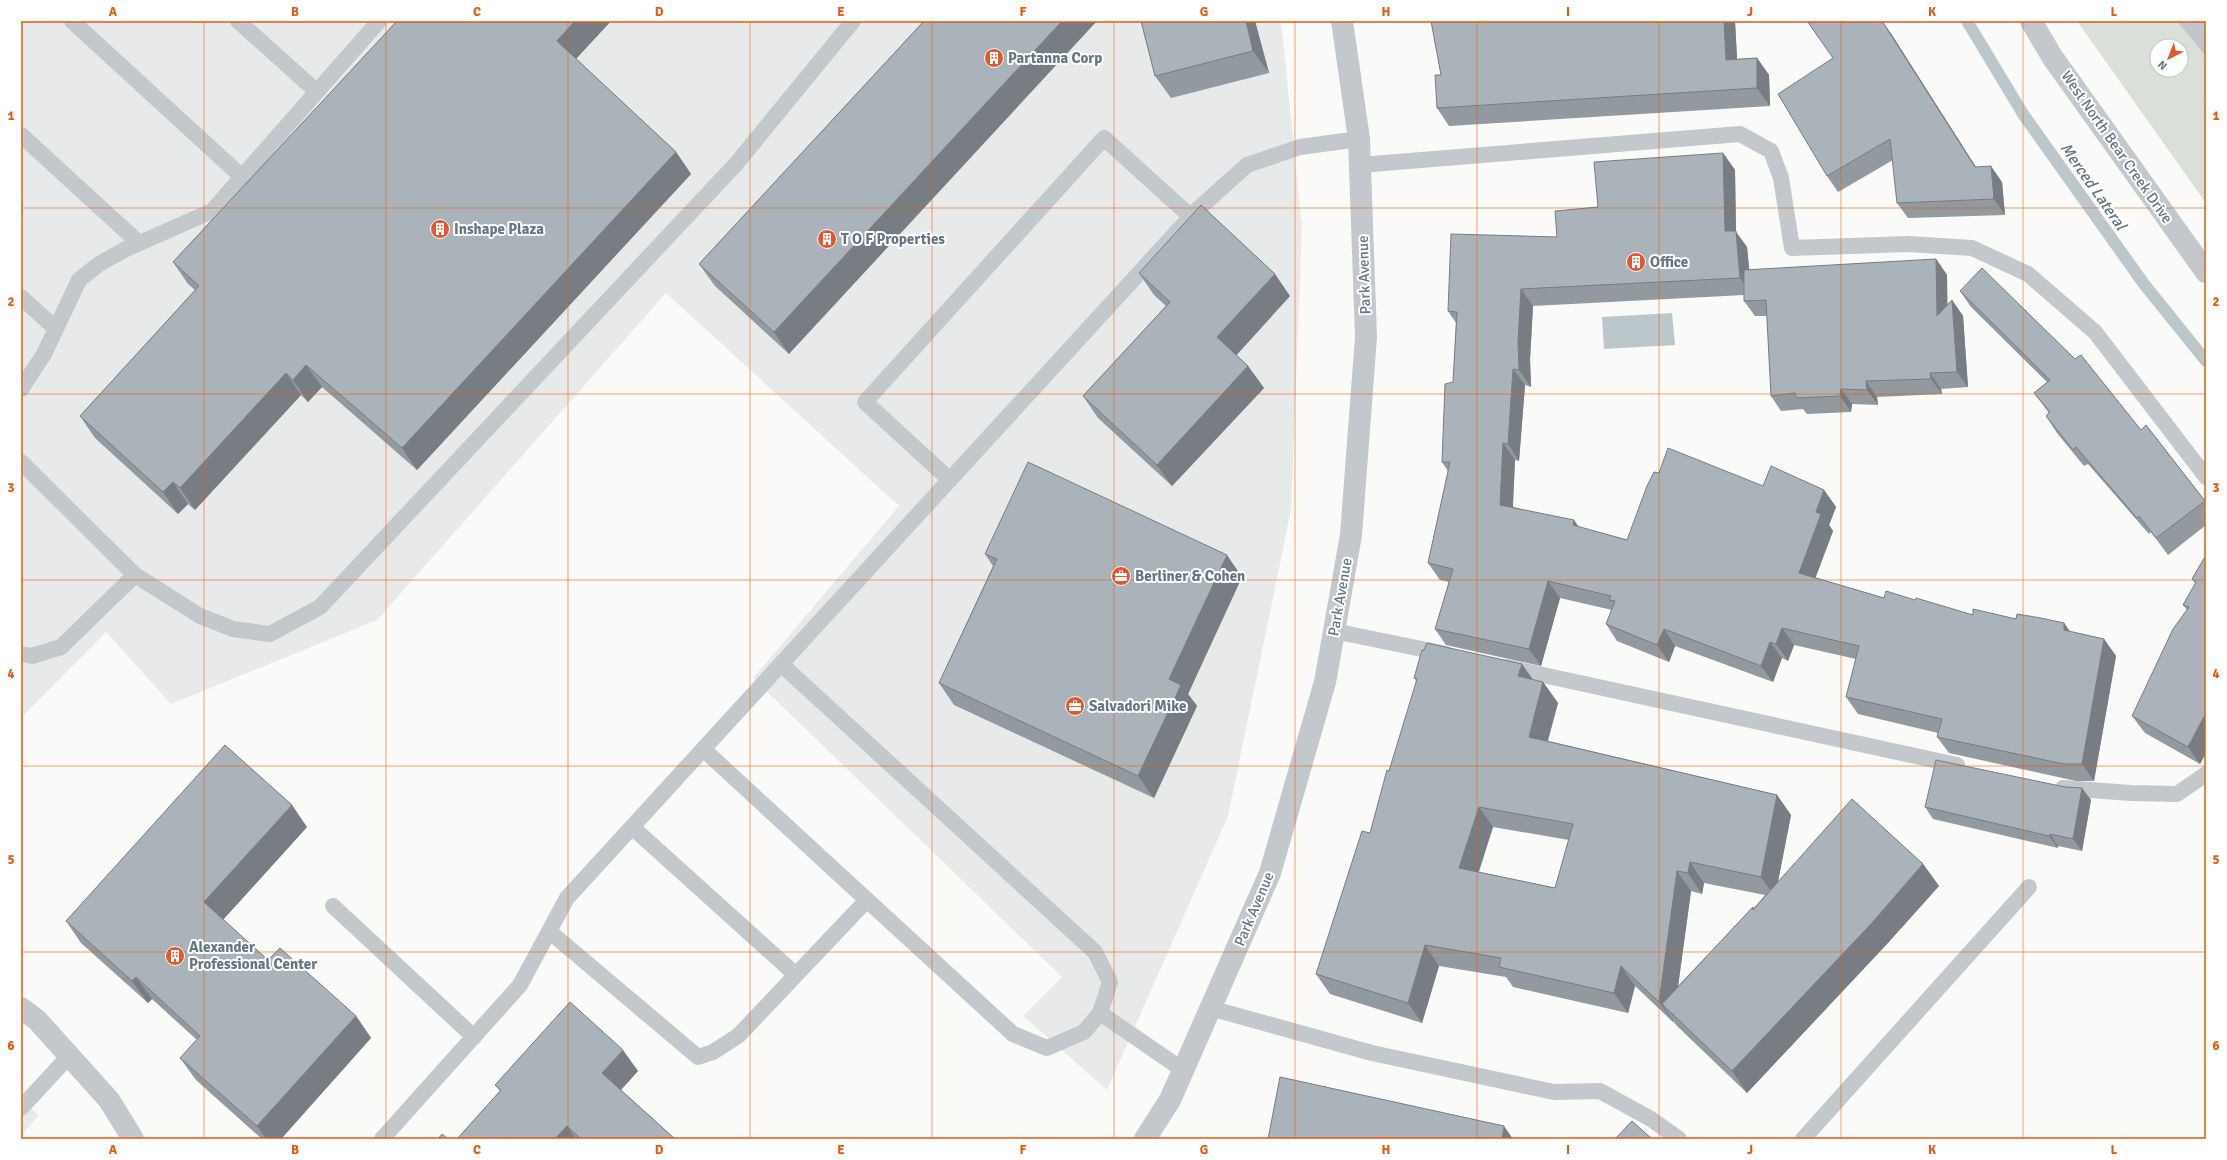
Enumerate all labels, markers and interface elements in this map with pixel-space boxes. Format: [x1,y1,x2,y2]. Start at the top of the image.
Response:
text: A [109,4,118,20]
text: B [291,4,299,20]
text: C [473,4,481,20]
text: D [655,4,664,20]
text: E [837,4,845,20]
text: F [1020,4,1027,20]
text: G [1200,4,1208,20]
text: H [1382,4,1390,20]
text: I [1566,4,1570,20]
text: J [1747,4,1753,20]
text: K [1928,4,1936,20]
text: L [2111,4,2118,20]
north arrow [2149,38,2189,78]
building icon: Partanna Corp [983,47,1005,69]
place label: Partanna Corp [1008,49,1102,67]
text: N [2155,58,2170,72]
street label: West North Bear Creek Drive [2057,67,2177,227]
text: 1 [7,108,15,124]
text: 1 [2212,108,2220,124]
water label: Merced Lateral [2056,139,2131,235]
building icon: Inshape Plaza [429,218,451,240]
place label: Inshape Plaza [454,220,544,238]
building icon: T O F Properties [816,228,838,250]
place label: T O F Properties [841,230,945,248]
street label: Park Avenue [1354,235,1374,315]
building icon: Office [1625,251,1647,273]
place label: Office [1650,253,1688,271]
text: 2 [7,294,15,310]
text: 2 [2212,294,2220,310]
text: 3 [7,480,15,496]
text: 3 [2212,480,2220,496]
street label: Park Avenue [1324,557,1356,637]
office icon: Berliner & Cohen [1110,565,1132,587]
place label: Berliner & Cohen [1135,567,1245,585]
text: 4 [7,666,15,682]
text: 4 [2212,666,2220,682]
office icon: Salvadori Mike [1064,695,1086,717]
place label: Salvadori Mike [1089,697,1186,715]
text: 5 [7,852,15,868]
text: 5 [2212,852,2220,868]
street label: Park Avenue [1230,869,1278,949]
place label: Alexander Professional Center [189,938,317,973]
building icon: Alexander Professional Center [164,945,186,967]
text: 6 [7,1038,15,1054]
text: 6 [2212,1038,2220,1054]
text: A [109,1142,118,1158]
text: B [291,1142,299,1158]
text: C [473,1142,481,1158]
text: D [655,1142,664,1158]
text: E [837,1142,845,1158]
text: F [1020,1142,1027,1158]
text: G [1200,1142,1208,1158]
text: H [1382,1142,1390,1158]
text: I [1566,1142,1570,1158]
text: J [1747,1142,1753,1158]
text: K [1928,1142,1936,1158]
text: L [2111,1142,2118,1158]

